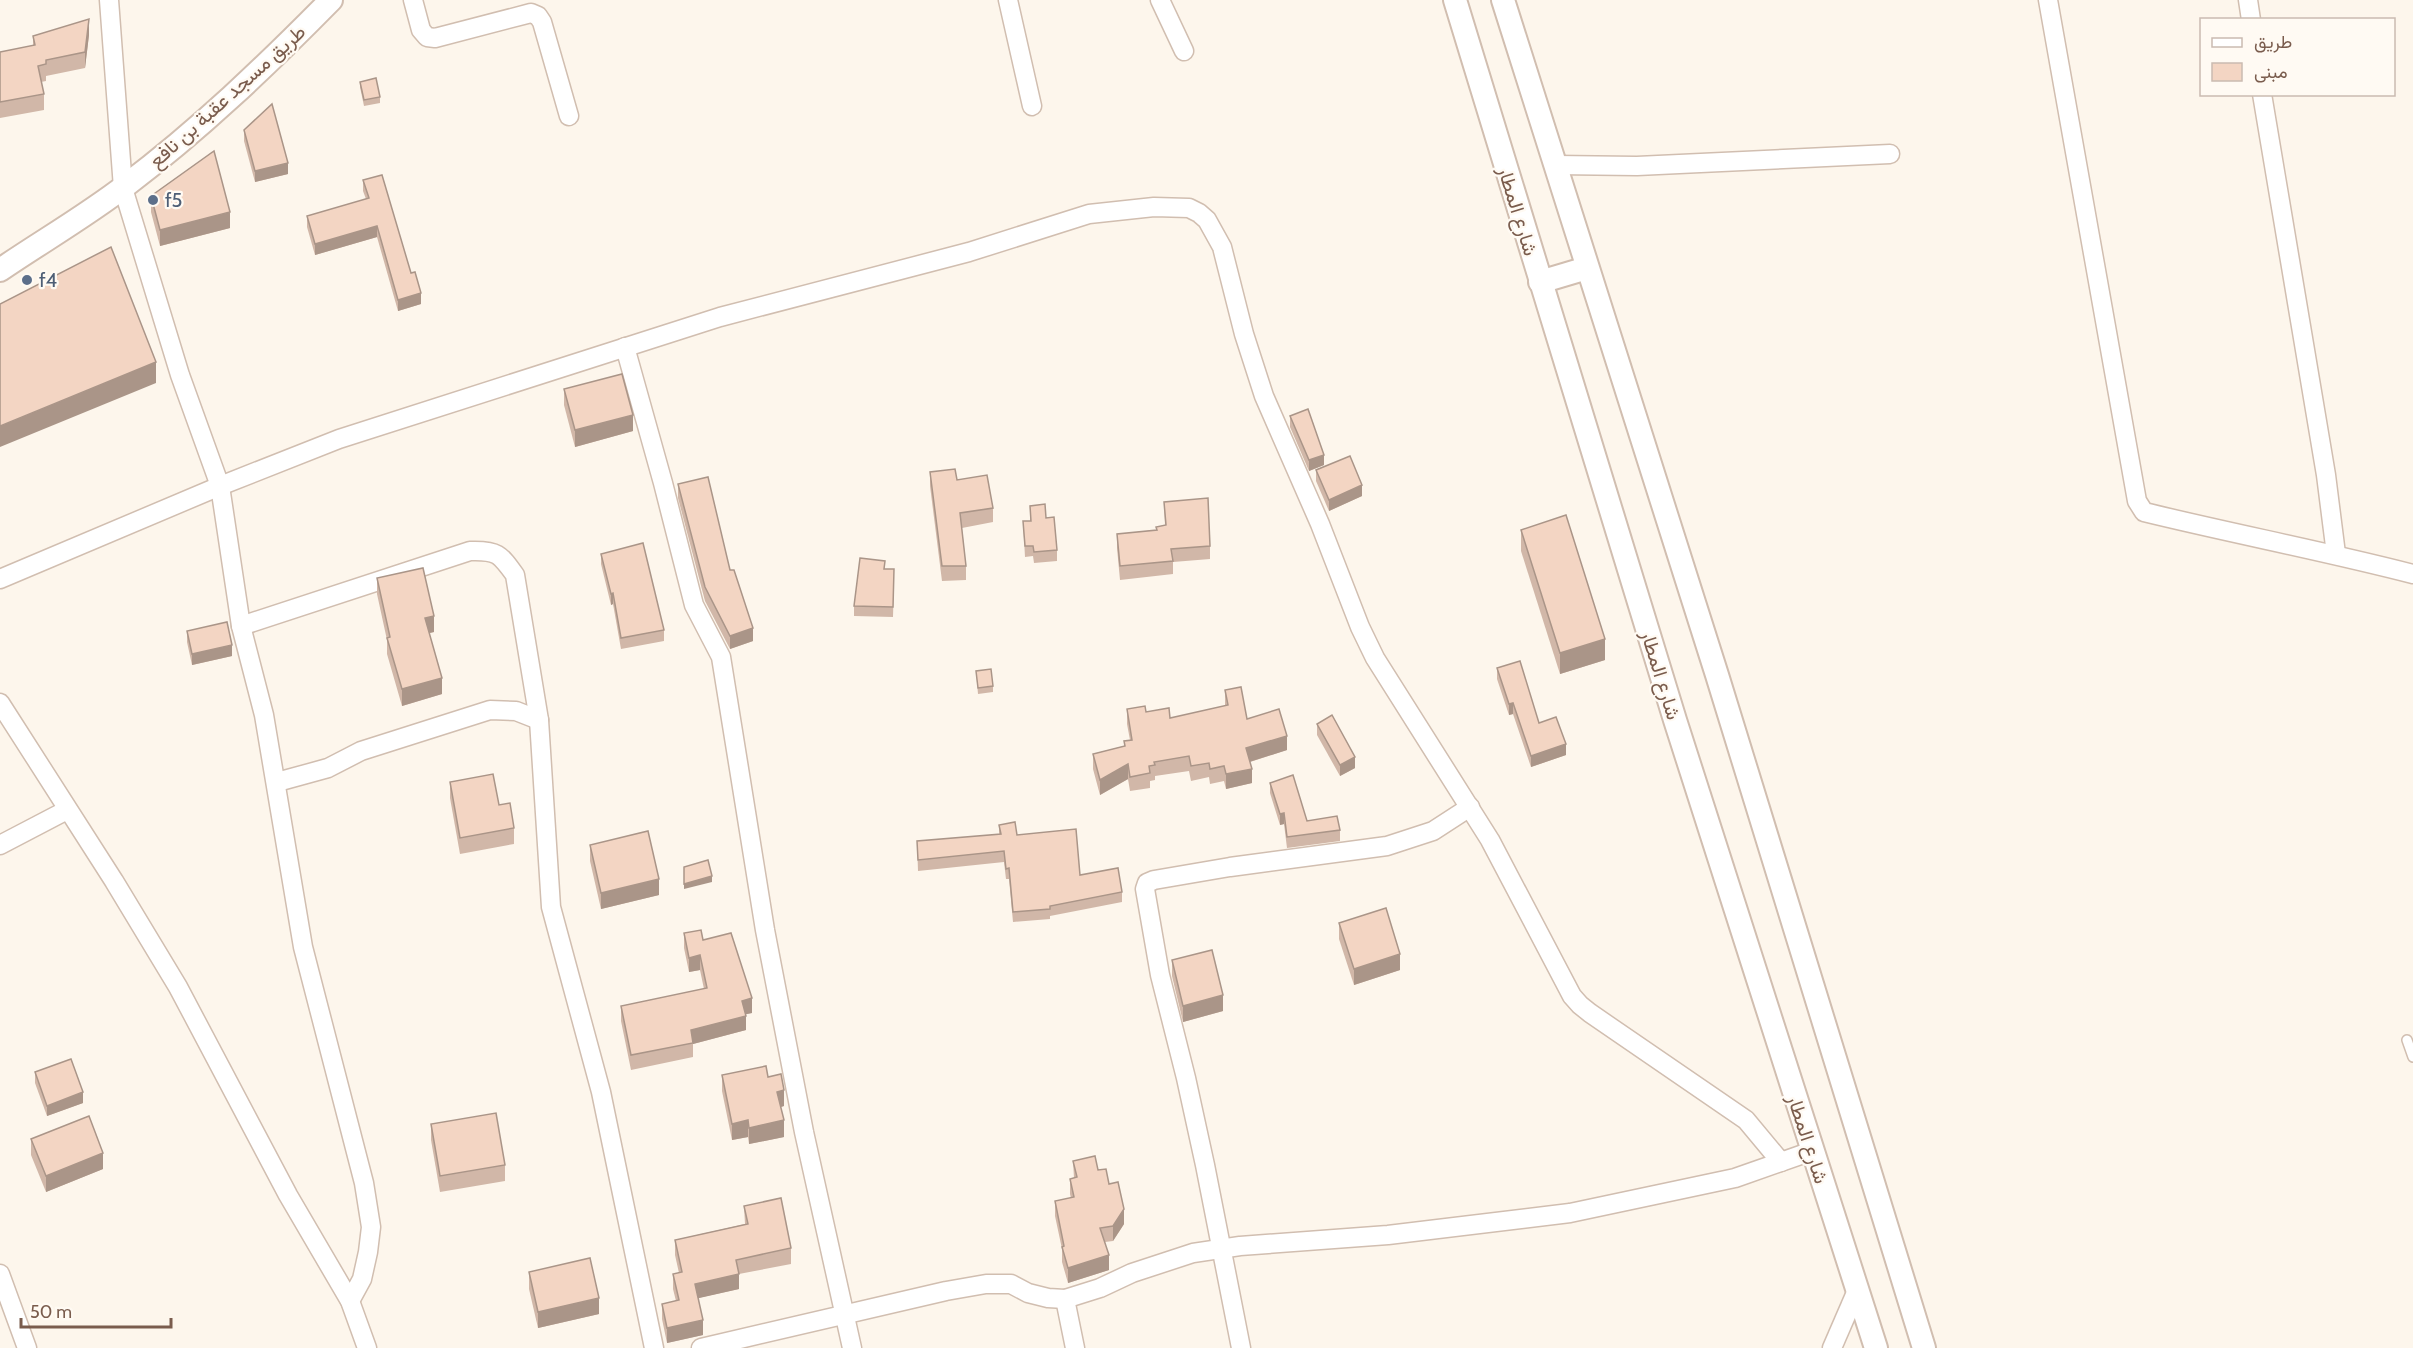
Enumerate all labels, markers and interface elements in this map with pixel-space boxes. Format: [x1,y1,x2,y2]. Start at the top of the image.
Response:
legend [2200,18,2395,96]
street label: طريق مسجد عقبة بن نافع [144,19,312,174]
text: طريق [2254,31,2292,53]
text: مبنى [2254,61,2288,83]
street label: شارع المطار [1491,162,1543,259]
place label: f5 [165,188,182,212]
marker: f5 [146,193,160,207]
place label: f4 [39,268,57,292]
marker: f4 [20,273,34,287]
street label: شارع المطار [1634,626,1686,723]
street label: شارع المطار [1780,1091,1834,1187]
scale bar [21,1291,171,1329]
text: 50 m [30,1301,72,1323]

